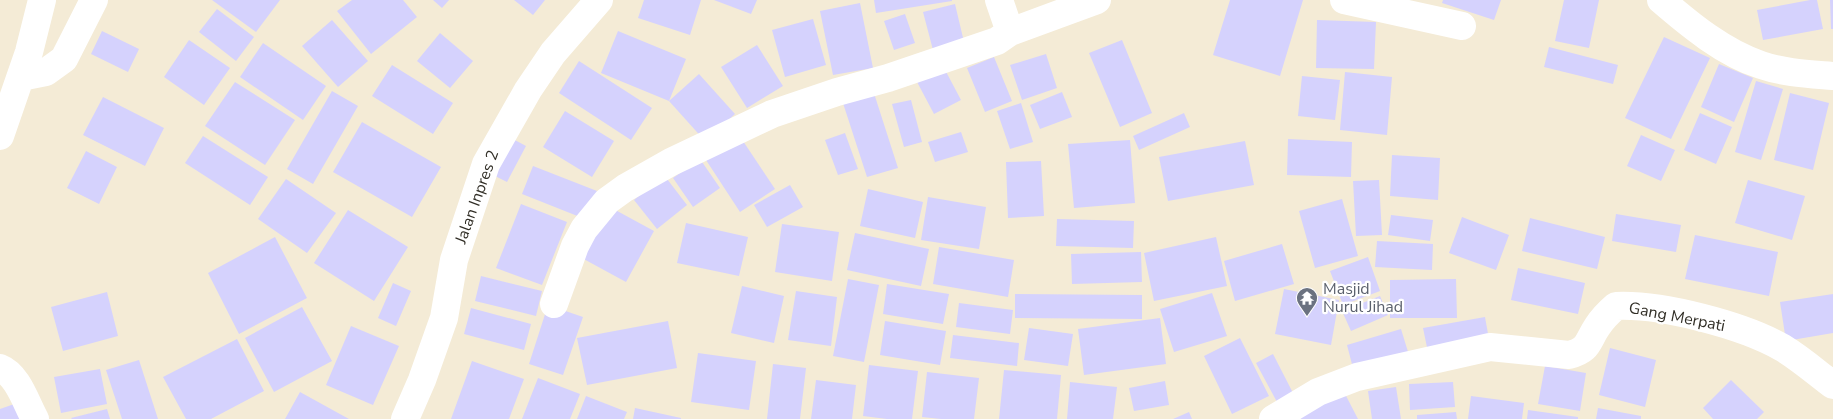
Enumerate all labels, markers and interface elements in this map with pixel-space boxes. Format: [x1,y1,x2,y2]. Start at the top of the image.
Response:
street label: Jalan Inpres 2 [450,147,504,248]
place label: Masjid Nurul Jihad [1323,278,1403,318]
temple icon: Masjid Nurul Jihad [1295,286,1319,317]
street label: Gang Merpati [1627,297,1727,337]

